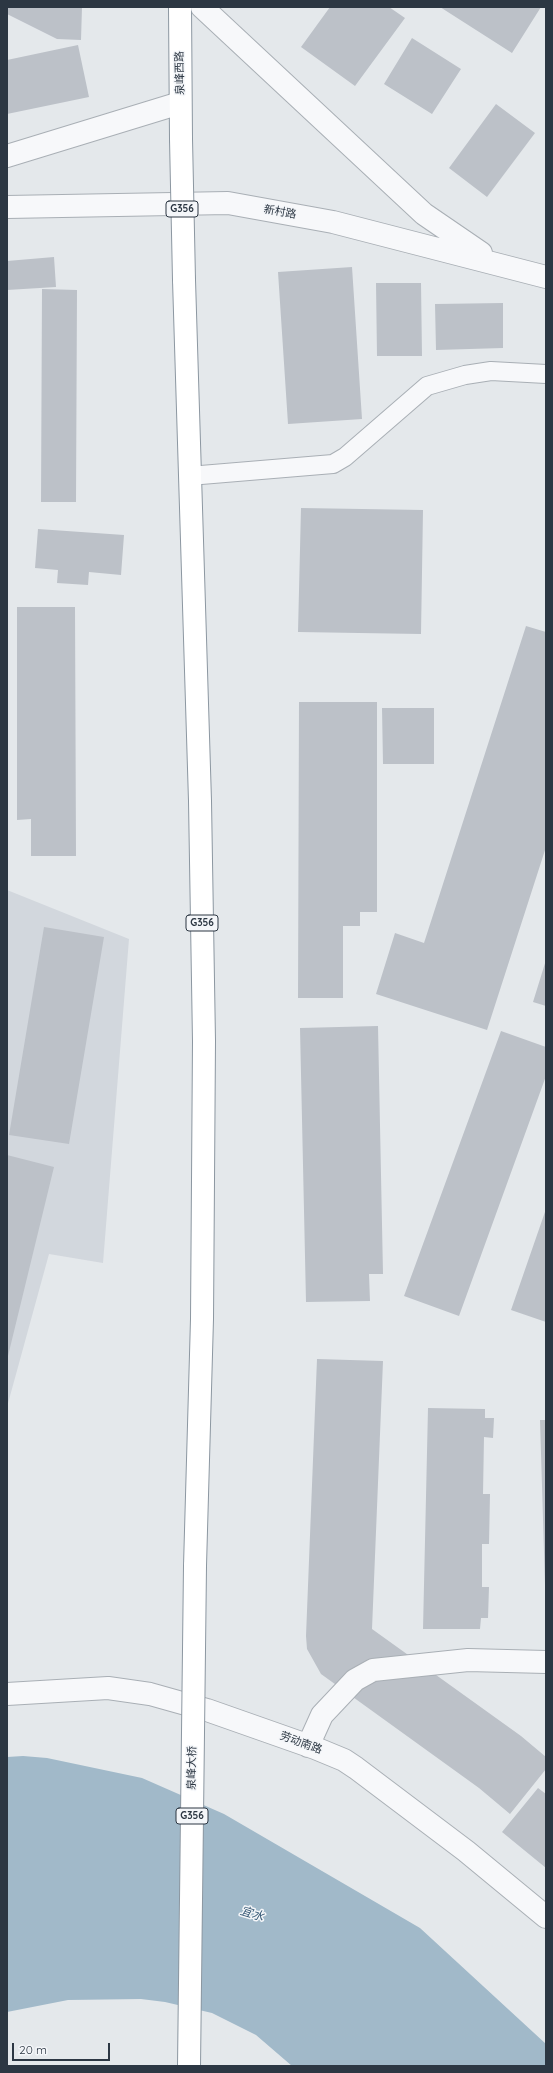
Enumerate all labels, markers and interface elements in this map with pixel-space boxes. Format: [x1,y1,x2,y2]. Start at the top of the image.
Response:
street label: 泉峰西路 [173,51,187,95]
road number: G356 [166,201,198,217]
street label: 新村路 [263,203,297,221]
road number: G356 [186,915,218,931]
street label: 劳动南路 [278,1729,324,1757]
street label: 泉峰大桥 [185,1746,199,1790]
road number: G356 [176,1808,208,1824]
water label: 宜水 [238,1904,266,1924]
scale bar [14,2035,112,2061]
text: 20 m [19,2042,47,2057]

